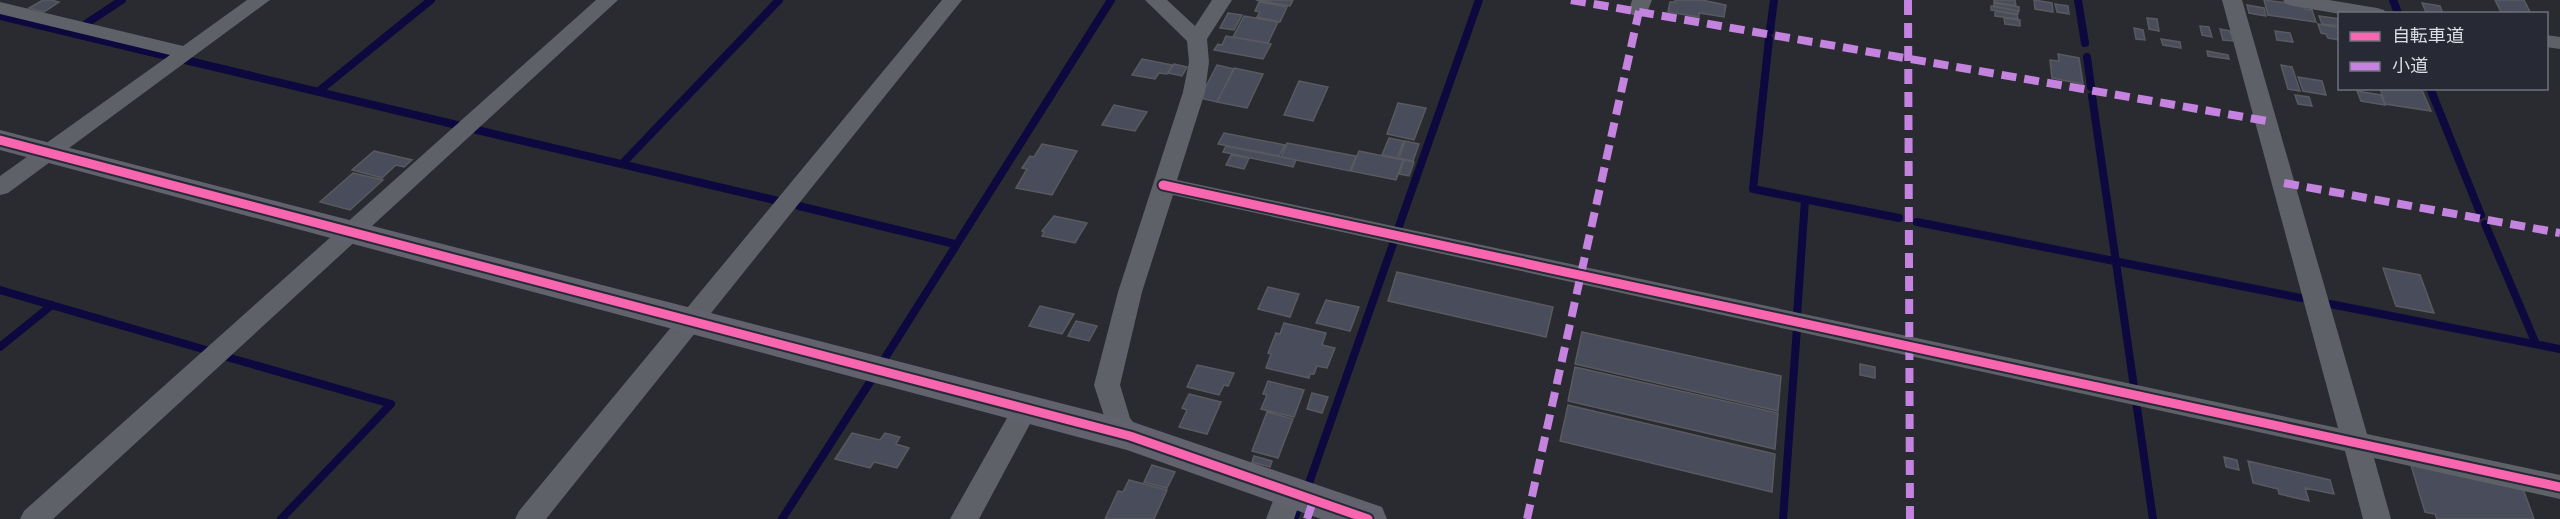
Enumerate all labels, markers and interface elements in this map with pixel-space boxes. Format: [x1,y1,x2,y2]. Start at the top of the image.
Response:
legend [2338,12,2548,90]
text: 自転車道 [2392,25,2464,46]
text: 小道 [2392,55,2428,76]

